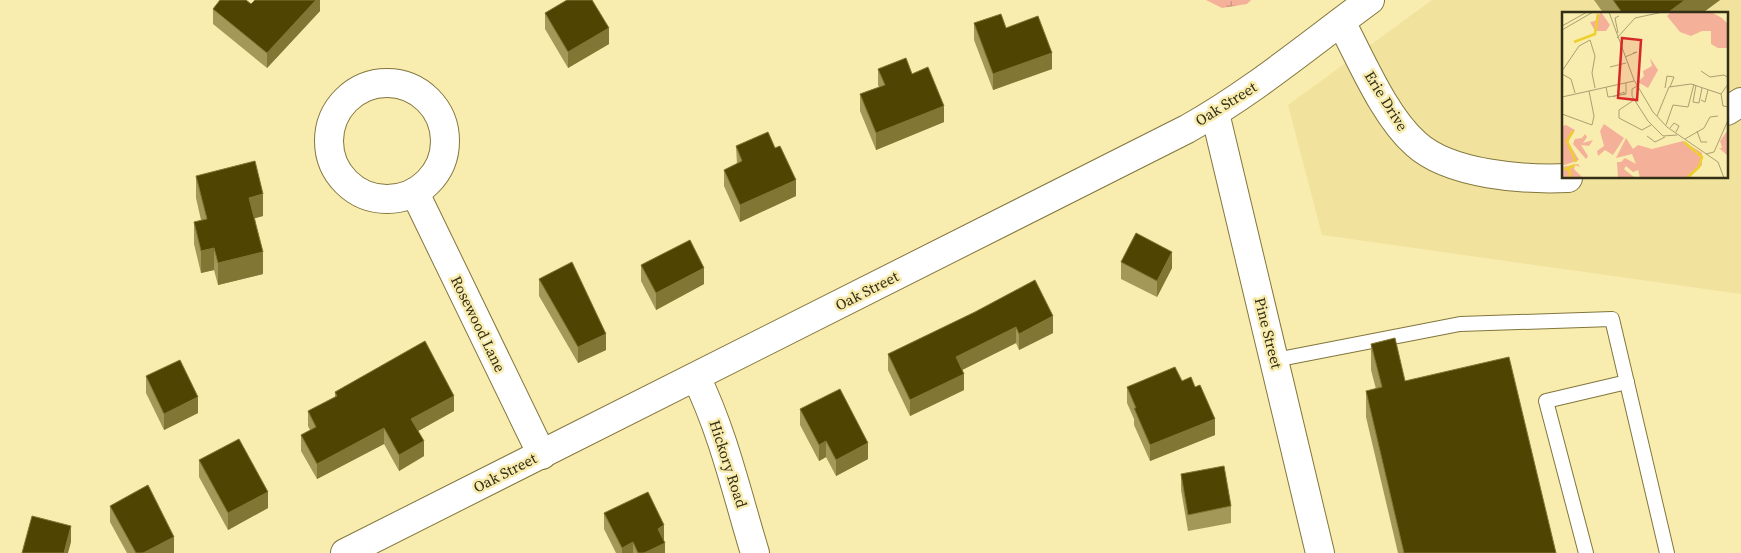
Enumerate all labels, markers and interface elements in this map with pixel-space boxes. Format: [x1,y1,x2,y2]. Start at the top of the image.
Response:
inset map [1562,12,1728,179]
street label: Erie Drive [1360,67,1413,135]
street label: Oak Street [1191,76,1261,131]
street label: Oak Street [831,266,902,316]
street label: Rosewood Lane [446,272,511,376]
street label: Pine Street [1250,295,1287,371]
street label: Hickory Road [704,417,753,511]
street label: Oak Street [469,448,540,498]

